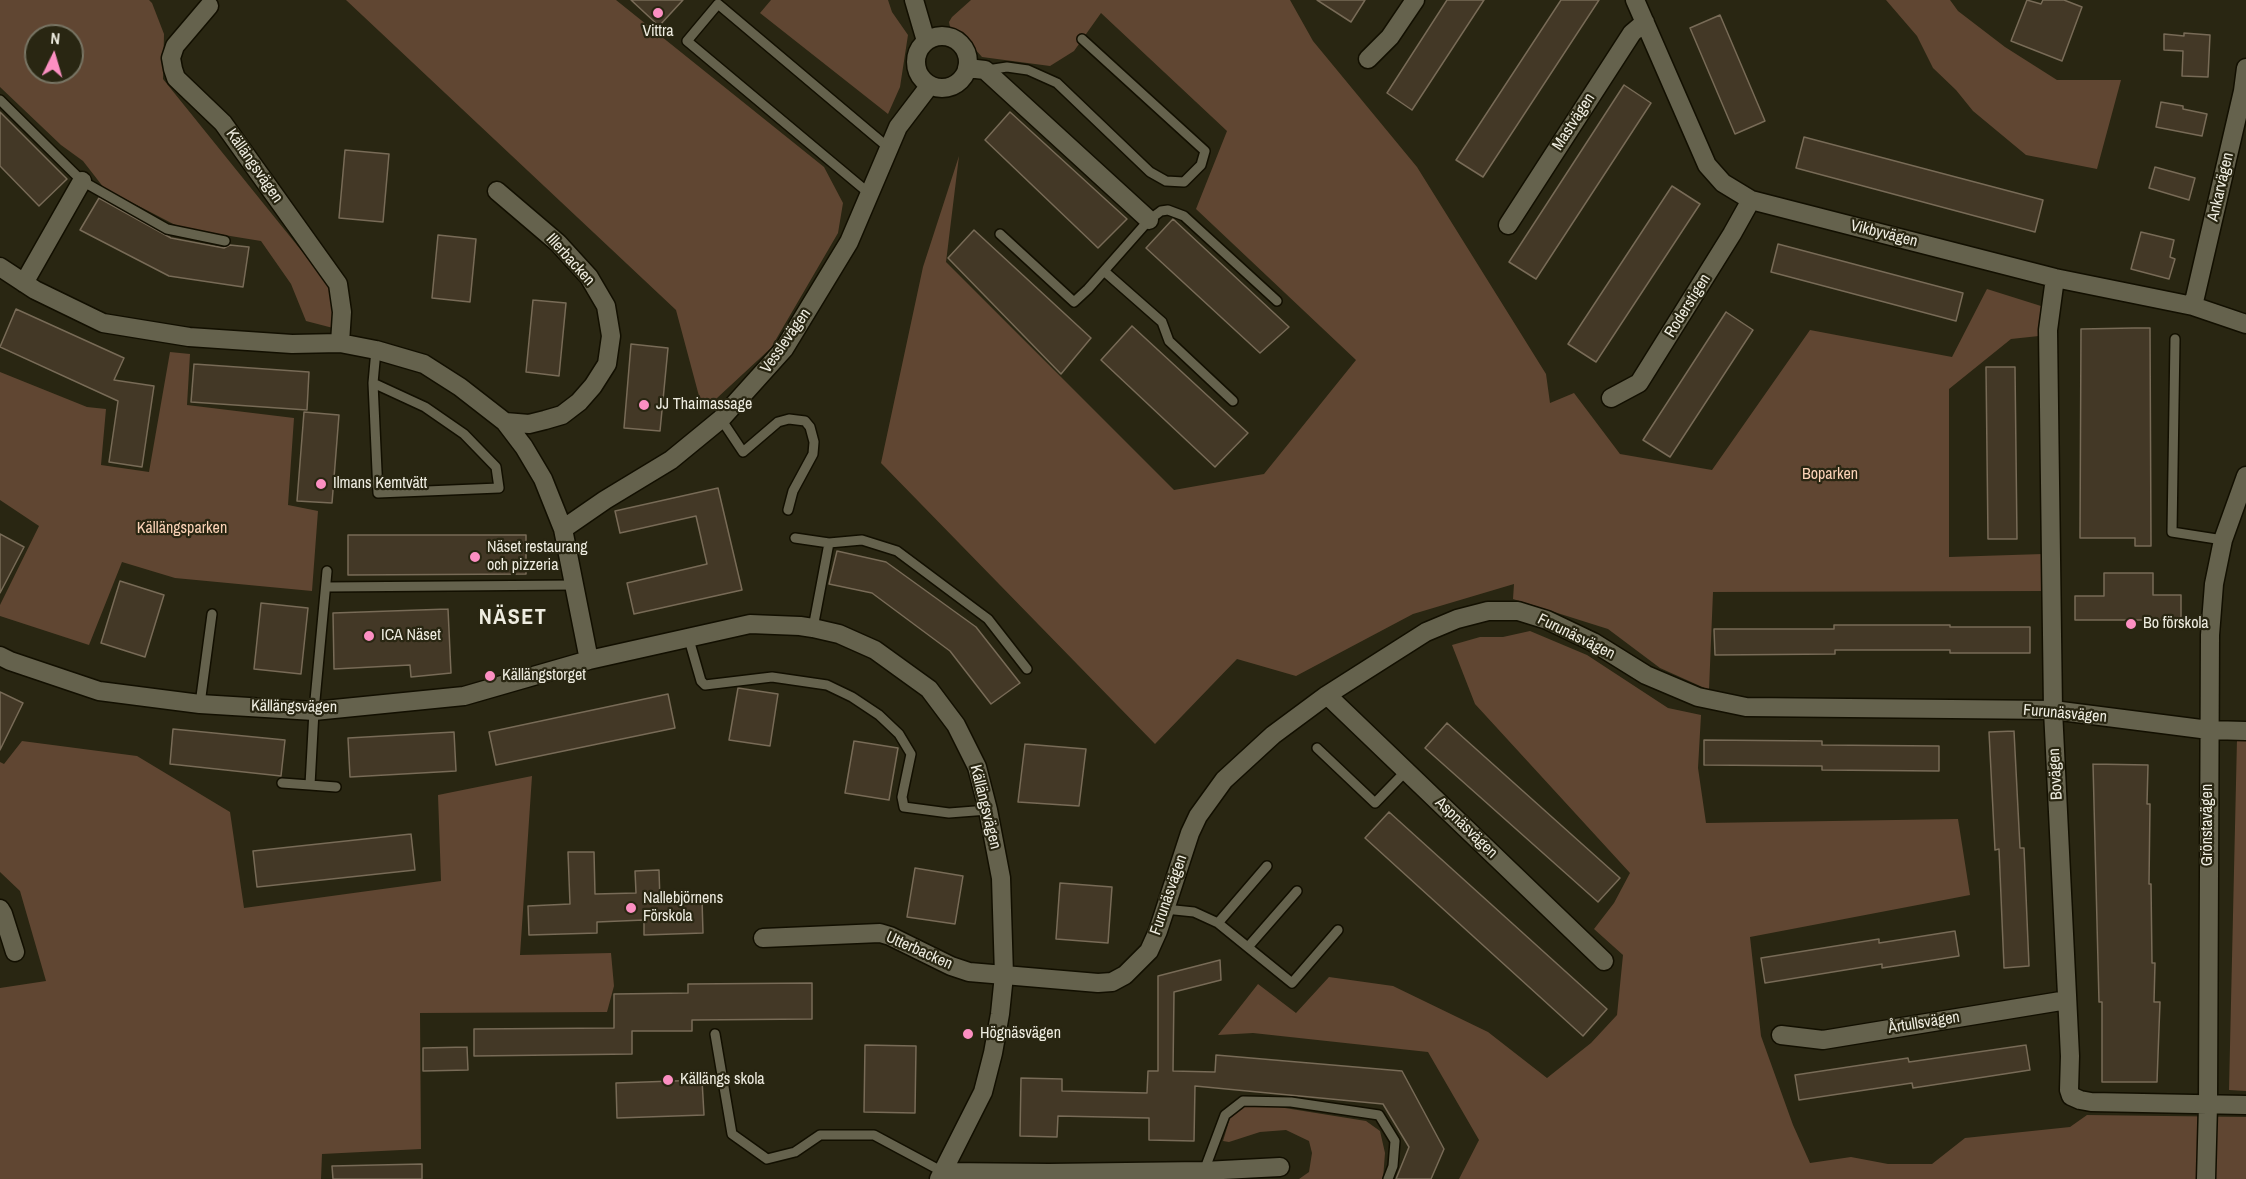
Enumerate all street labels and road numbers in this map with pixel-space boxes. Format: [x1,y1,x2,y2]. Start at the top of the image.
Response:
street label: Mastvägen [1548,90,1600,154]
street label: Källängsvägen [221,125,287,207]
street label: Ankarvägen [2204,151,2238,223]
street label: Vikbyvägen [1849,216,1919,252]
street label: Illerbacken [542,230,598,290]
street label: Roderstigen [1661,271,1715,341]
street label: Vesslevägen [757,305,815,377]
street label: Furunäsvägen [1534,610,1618,664]
street label: Källängsvägen [251,697,337,717]
street label: Furunäsvägen [2022,701,2108,727]
street label: Bovägen [2045,748,2067,800]
street label: Källängsvägen [965,763,1005,851]
street label: Grönstavägen [2198,784,2218,866]
street label: Aspnäsvägen [1431,793,1501,863]
street label: Furunäsvägen [1146,852,1192,938]
street label: Utterbacken [883,928,955,974]
street label: Årtullsvägen [1887,1008,1961,1038]

